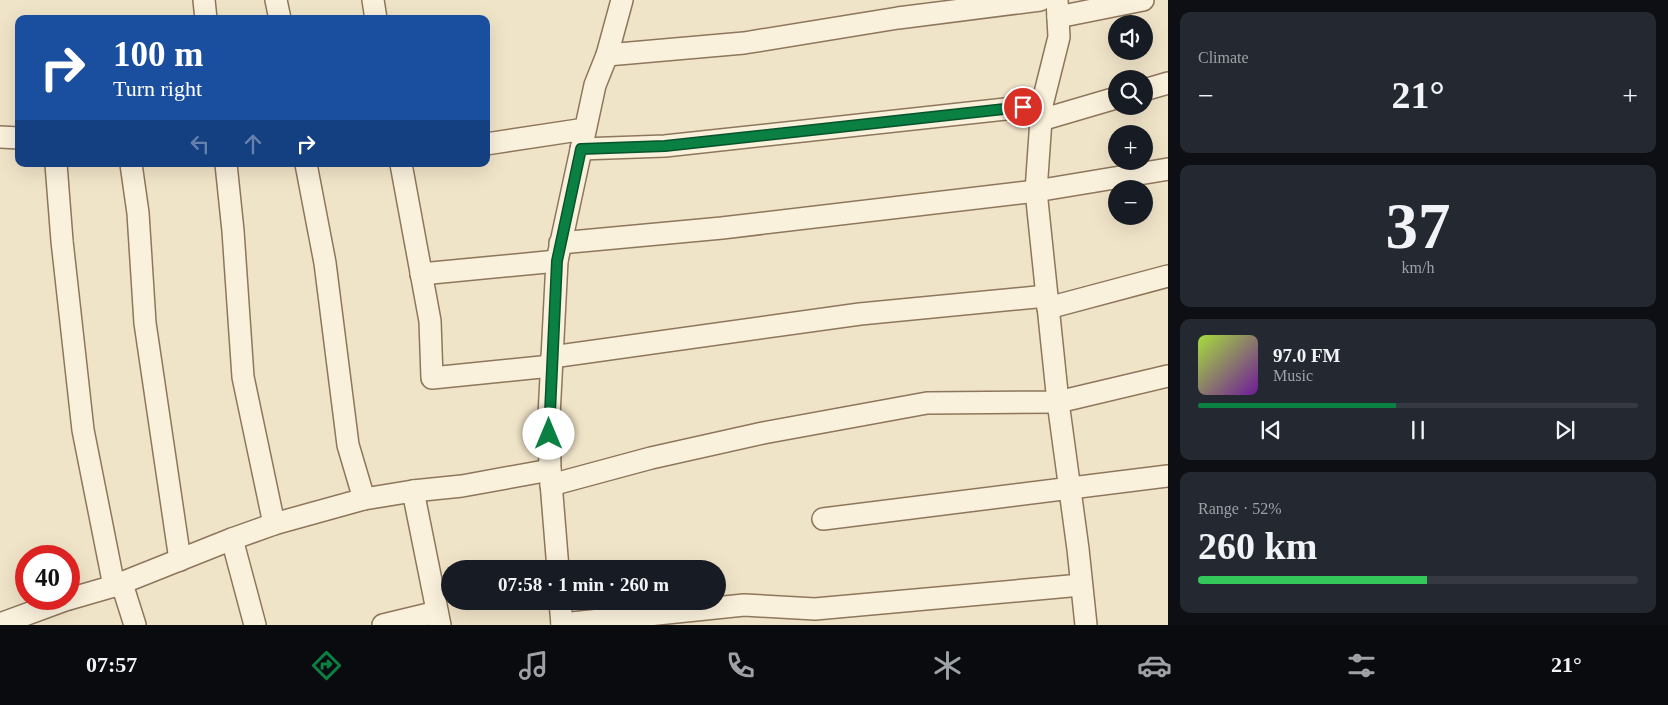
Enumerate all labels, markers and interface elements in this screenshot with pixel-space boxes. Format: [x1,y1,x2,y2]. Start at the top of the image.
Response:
map controls [1108,15,1153,225]
button: sound [1108,15,1153,60]
icon: right [30,35,95,100]
text: 100 m [113,35,203,74]
text: Climate [1198,49,1249,66]
button: search [1108,70,1153,115]
text: 21° [1391,74,1445,116]
text: Turn right [113,76,202,101]
text: − [1198,80,1214,111]
text: + [1622,80,1638,111]
pin [1002,86,1044,128]
icon: arrive [1009,93,1037,121]
button: + [1108,125,1153,170]
icon: left [186,130,214,158]
icon: ahead [239,130,267,158]
icon: right [292,130,320,158]
button: − [1108,180,1153,225]
text: 37 [1386,190,1451,262]
text: km/h [1402,259,1434,276]
text: 97.0 FM [1273,345,1341,366]
text: Music [1273,367,1313,384]
position arrow [522,407,574,459]
icon: previous [1257,416,1285,444]
icon: pause [1404,416,1432,444]
icon: next [1551,416,1579,444]
text: Range · 52% [1198,500,1282,517]
text: 260 km [1198,525,1317,567]
speed limit sign: 40 [15,545,80,610]
text: 07:58 · 1 min · 260 m [498,574,669,595]
icon: directions [309,648,344,683]
icon: music [516,648,551,683]
icon: phone [723,648,758,683]
icon: climate [930,648,965,683]
icon: car [1137,648,1172,683]
icon: filters [1344,648,1379,683]
text: 07:57 [86,652,137,677]
text: 21° [1551,652,1582,677]

